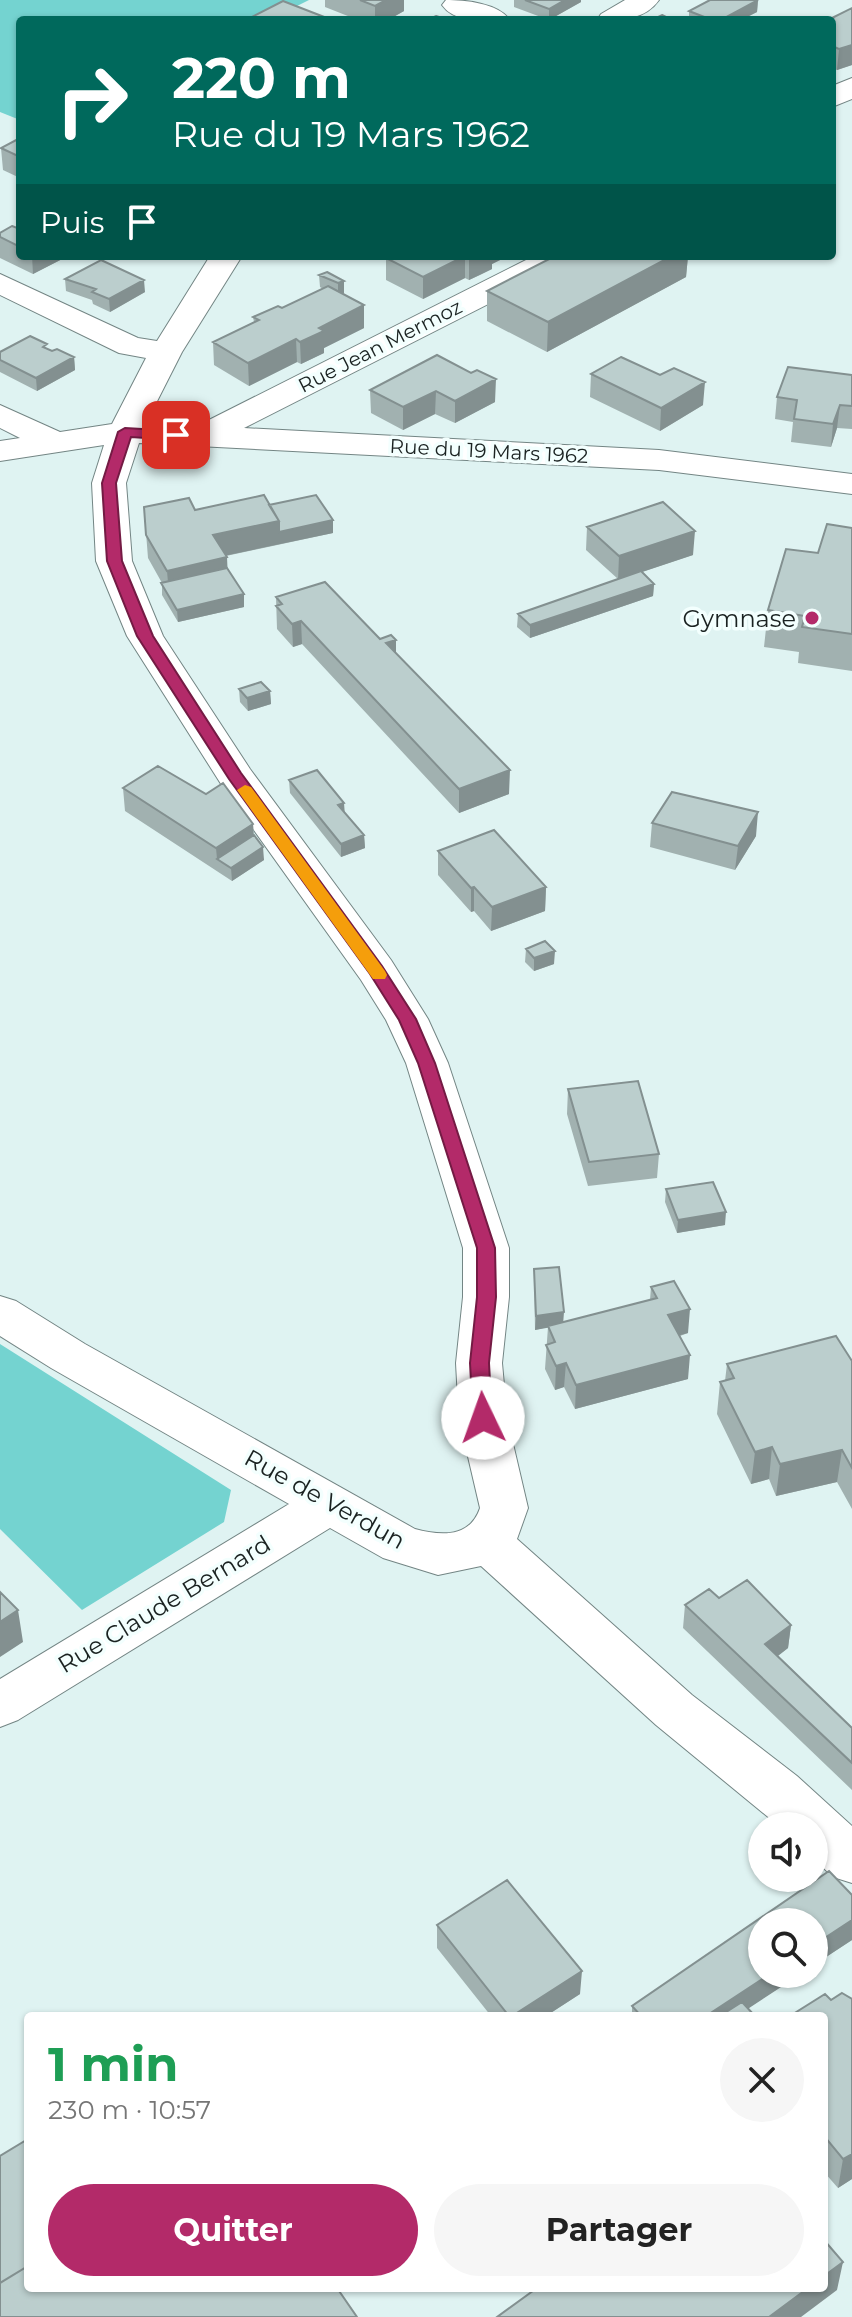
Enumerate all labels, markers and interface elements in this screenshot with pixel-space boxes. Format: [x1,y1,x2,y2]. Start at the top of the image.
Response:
text: 220 m [172,44,351,112]
icon: right [40,48,144,152]
text: Rue du 19 Mars 1962 [172,112,530,156]
icon: arrive [120,200,164,244]
text: Puis [40,204,104,241]
street label: Rue Jean Mermoz [294,294,466,398]
pin [142,401,210,469]
icon: arrive [154,413,198,457]
street label: Rue du 19 Mars 1962 [389,434,589,468]
place label: Gymnase [682,604,796,633]
marker: Gymnase [803,609,821,627]
position arrow [441,1376,525,1460]
street label: Rue de Verdun [240,1443,410,1555]
street label: Rue Claude Bernard [52,1529,276,1679]
map controls [748,1812,828,1988]
button: sound [748,1812,828,1892]
button: search [748,1908,828,1988]
text: 1 min [48,2035,178,2093]
button: close [720,2038,804,2122]
text: 230 m · 10:57 [48,2094,211,2126]
button: Quitter [48,2184,418,2276]
button: Partager [434,2184,804,2276]

